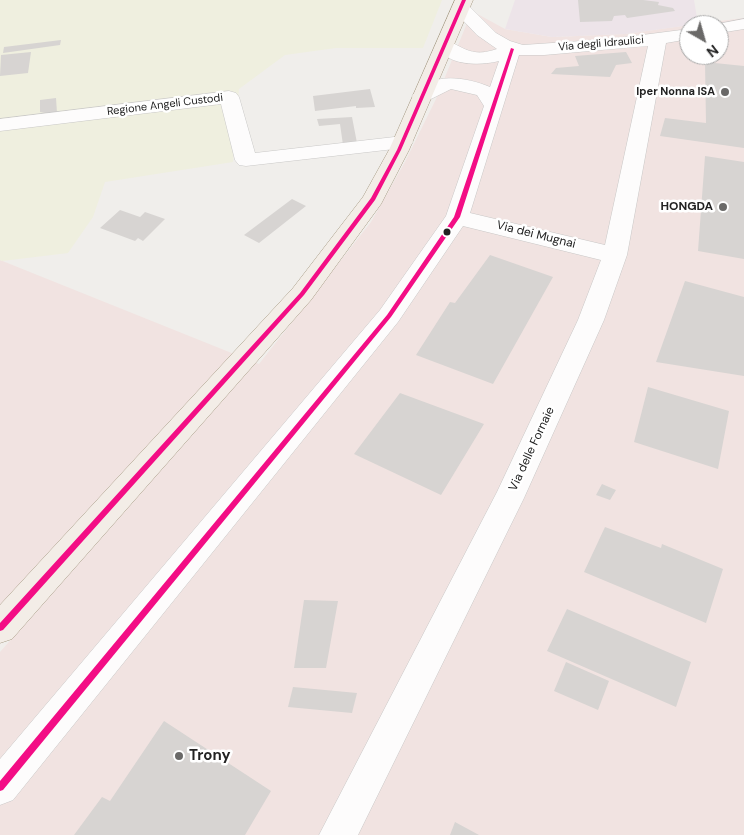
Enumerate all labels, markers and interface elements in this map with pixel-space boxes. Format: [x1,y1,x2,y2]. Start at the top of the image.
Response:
north arrow [679,15,729,65]
street label: Via degli Idraulici [558,34,644,54]
text: N [703,41,722,61]
place label: Iper Nonna ISA [636,85,715,99]
marker: Iper Nonna ISA [719,86,731,98]
street label: Regione Angeli Custodi [106,91,224,119]
place label: HONGDA [660,200,713,214]
marker: HONGDA [717,201,729,213]
street label: Via dei Mugnai [495,218,577,252]
unlabelled marker [442,227,452,237]
street label: Via delle Fornaie [506,405,558,493]
place label: Trony [189,747,230,765]
marker: Trony [173,750,185,762]

